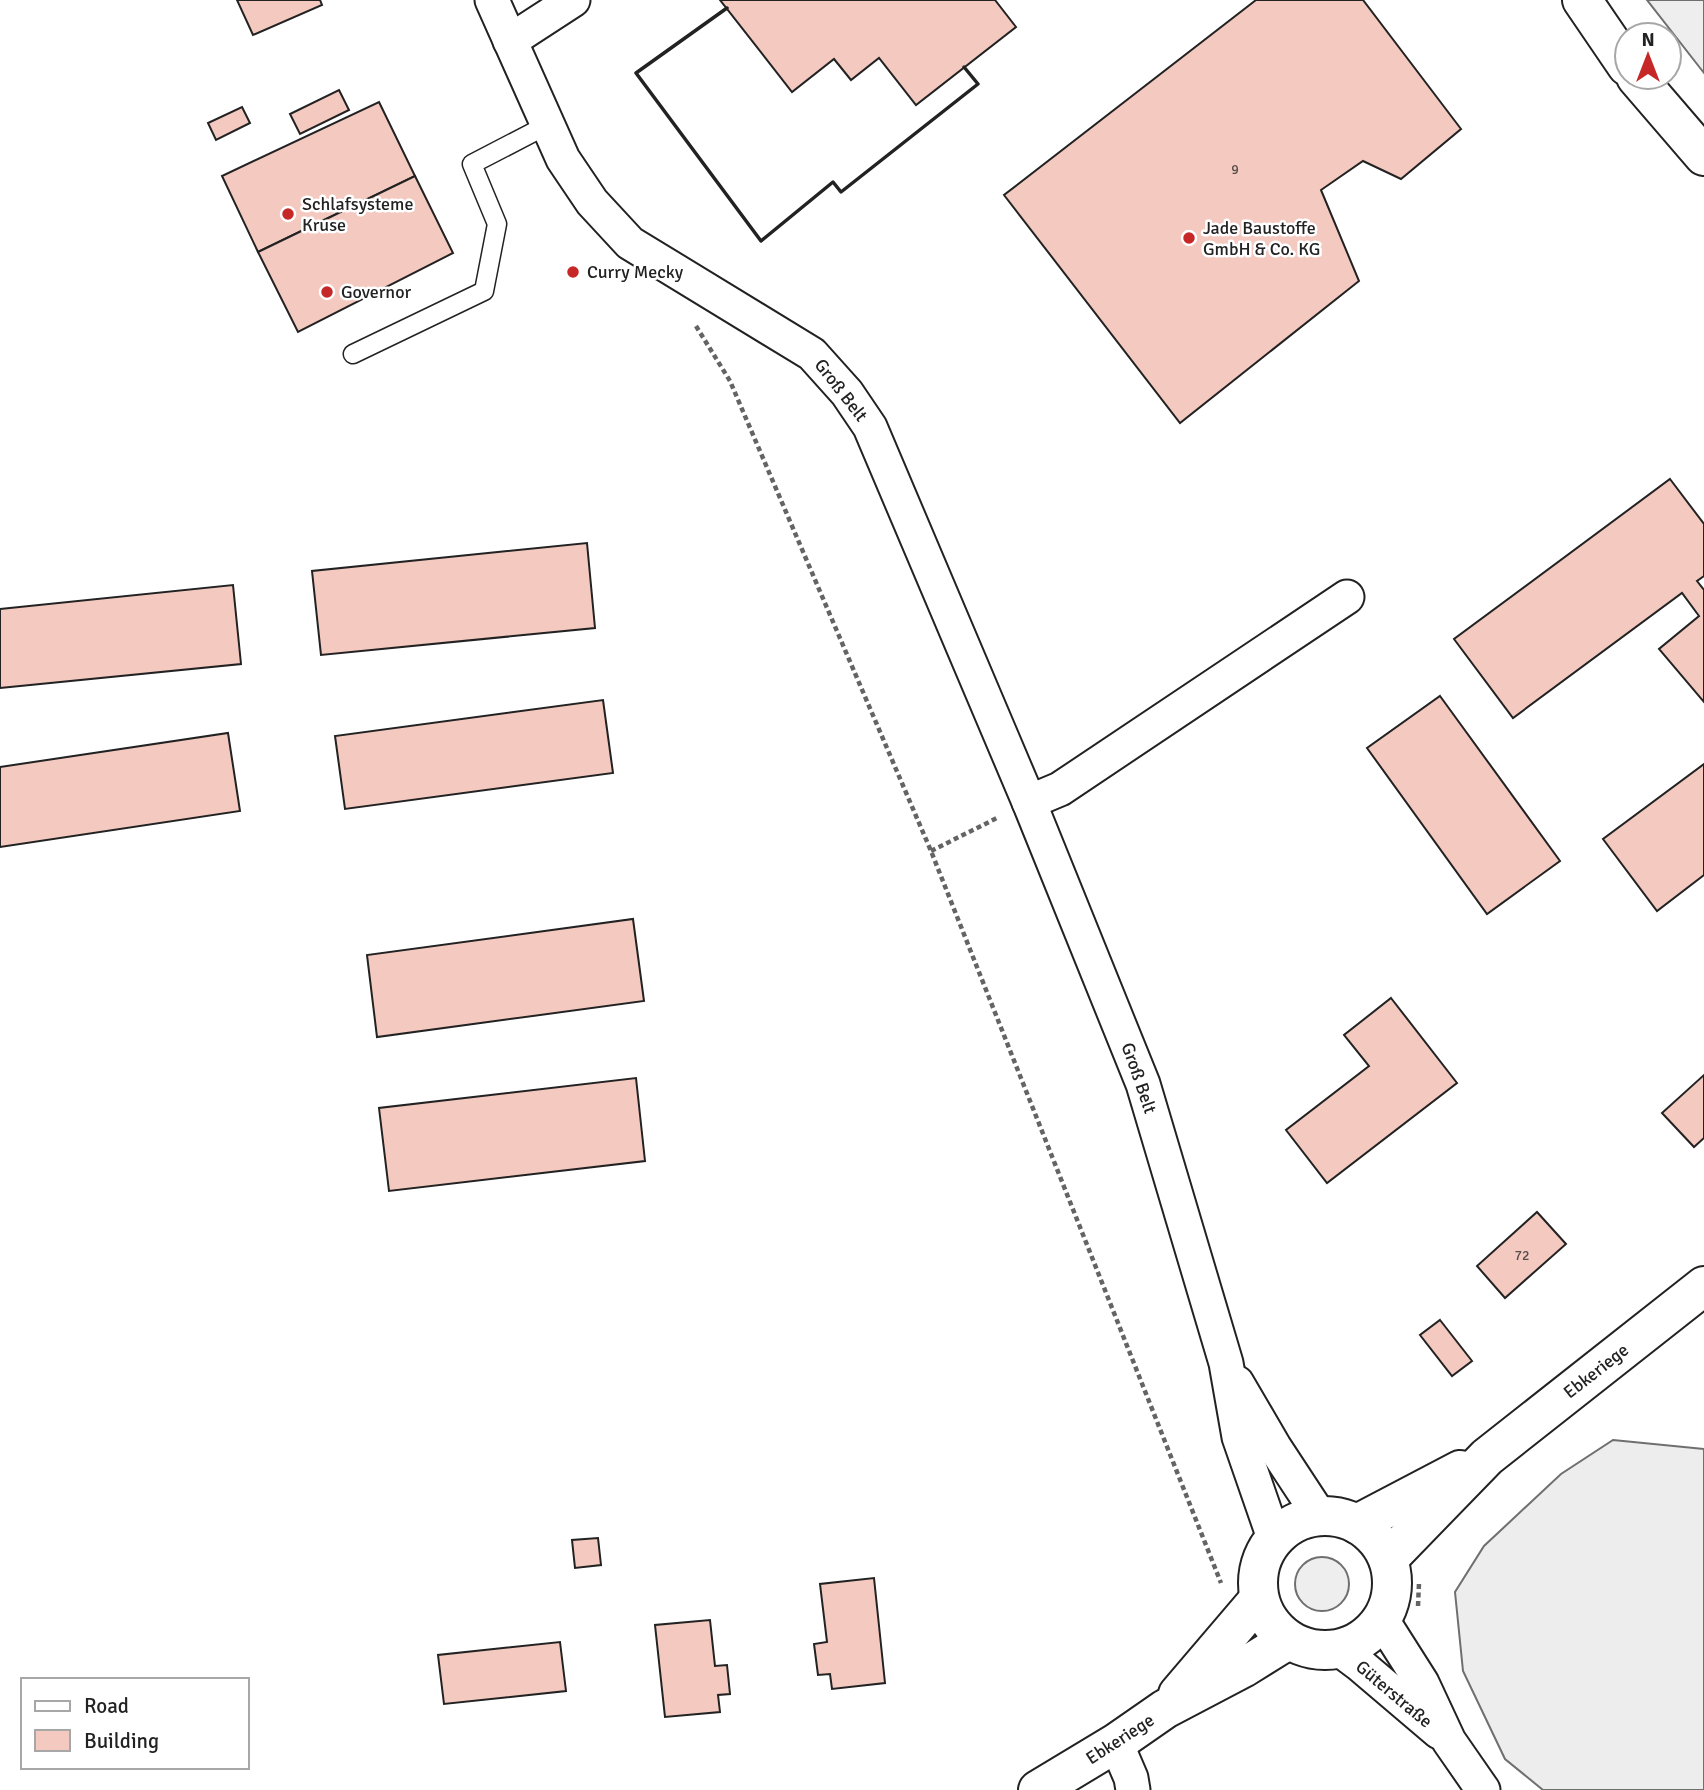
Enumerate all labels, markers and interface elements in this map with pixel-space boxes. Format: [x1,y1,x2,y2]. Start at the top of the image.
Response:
north arrow [1613,21,1683,91]
text: N [1641,28,1655,52]
house number: 9 [1231,161,1239,178]
place label: Schlafsysteme Kruse [302,193,413,236]
marker: Schlafsysteme Kruse [280,206,296,222]
place label: Jade Baustoffe GmbH & Co. KG [1203,217,1320,260]
marker: Jade Baustoffe GmbH & Co. KG [1181,230,1197,246]
place label: Curry Mecky [587,261,684,283]
marker: Curry Mecky [565,264,581,280]
place label: Governor [341,281,412,303]
marker: Governor [319,284,335,300]
street label: Groß Belt [810,354,872,426]
street label: Groß Belt [1117,1040,1161,1116]
house number: 72 [1514,1247,1530,1264]
street label: Ebkeriege [1559,1339,1633,1403]
street label: Güterstraße [1351,1656,1437,1732]
legend [21,1678,248,1769]
text: Road [84,1693,129,1719]
street label: Ebkeriege [1082,1709,1158,1769]
text: Building [84,1728,159,1754]

